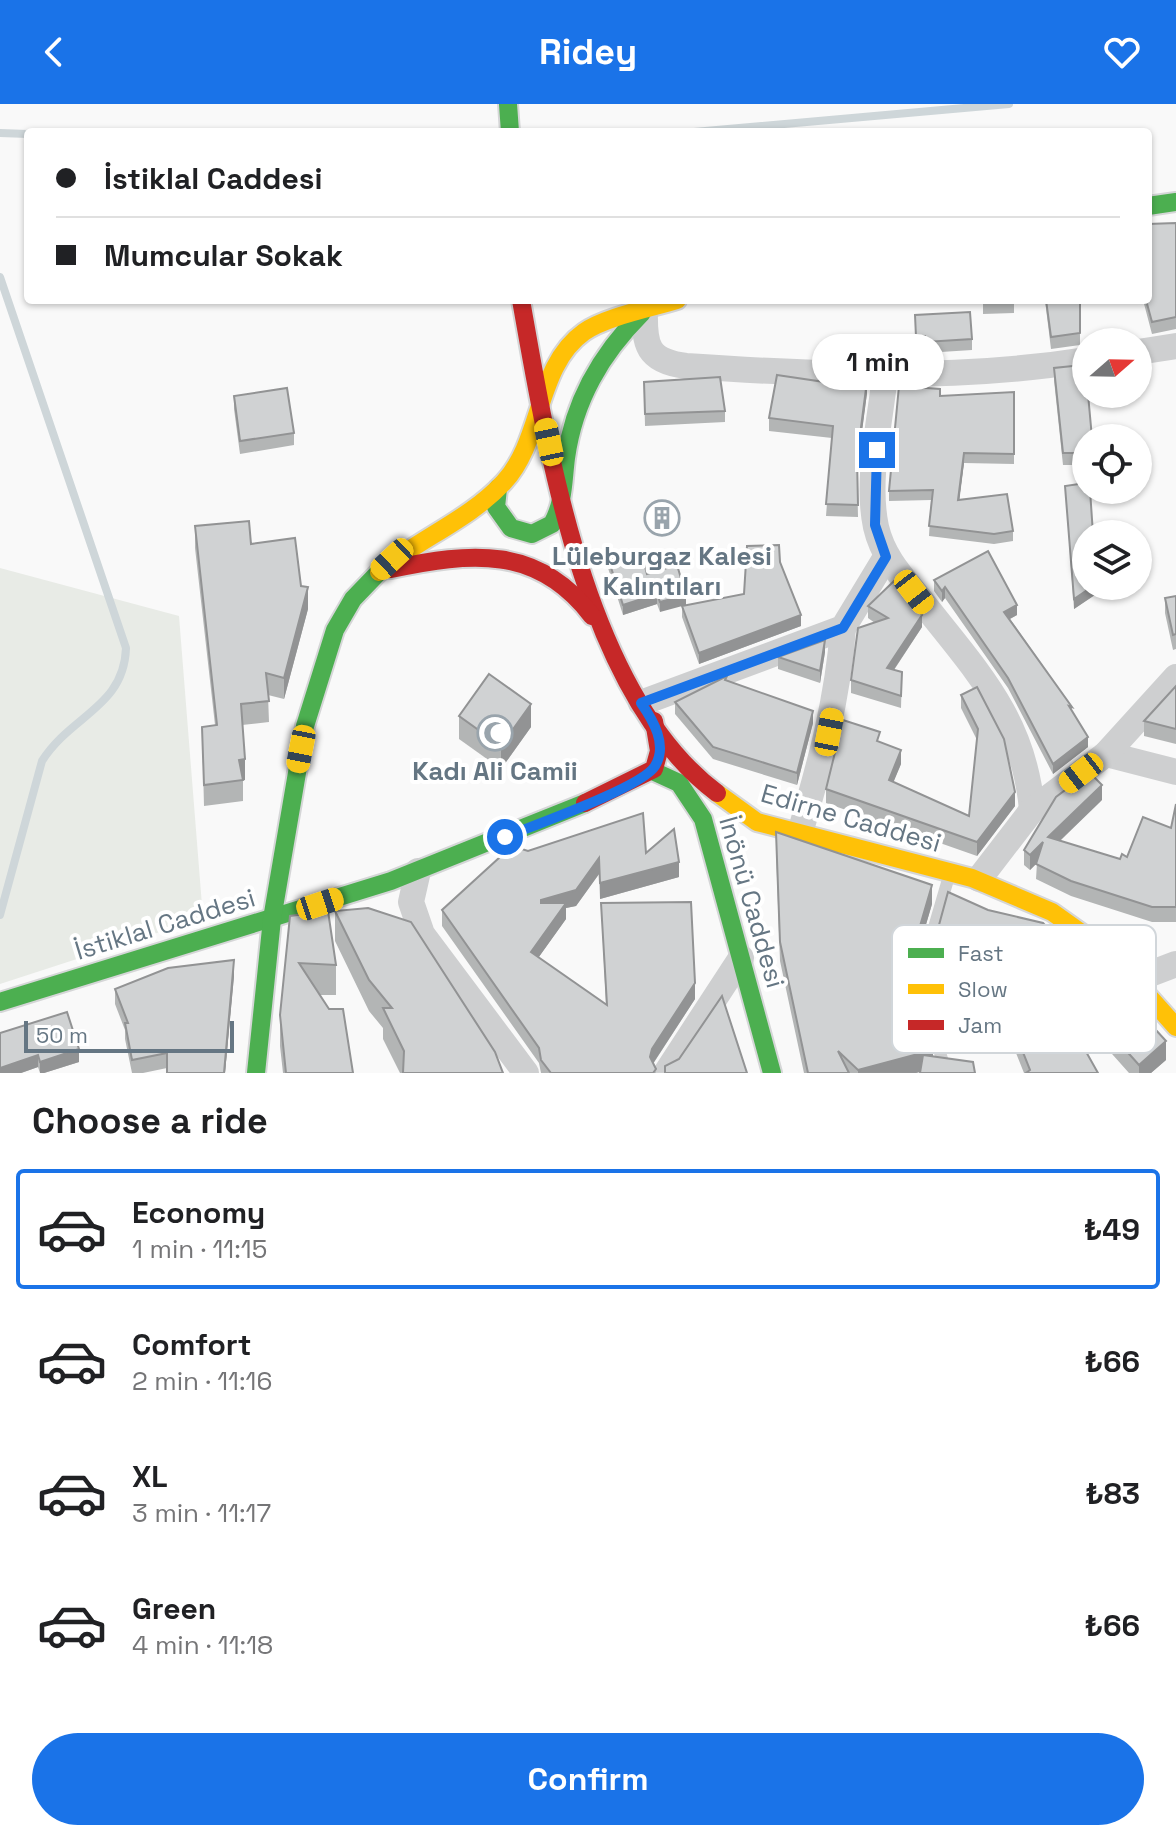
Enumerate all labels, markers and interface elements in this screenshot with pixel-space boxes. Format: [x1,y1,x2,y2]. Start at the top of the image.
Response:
text: Ridey [539,29,637,75]
icon: back [32,30,76,74]
icon: heart [1100,30,1144,74]
text: İstiklal Caddesi [104,159,323,198]
text: Mumcular Sokak [104,236,343,275]
north arrow [1072,328,1152,408]
map controls [1072,328,1152,600]
callout: 1 min [811,334,943,390]
text: 1 min [846,345,910,379]
car [532,416,566,468]
button: locate [1072,424,1152,504]
route end [859,432,895,468]
building icon: Lüleburgaz Kalesi Kalıntıları [643,499,681,537]
button: layers [1072,520,1152,600]
car [366,534,418,584]
place label: Lüleburgaz Kalesi Kalıntıları [552,539,772,603]
car [890,566,938,618]
car [813,706,845,758]
mosque icon: Kadı Ali Camii [476,714,514,752]
car [285,723,317,775]
car [1055,749,1107,797]
place label: Kadı Ali Camii [412,754,578,788]
street label: Edirne Caddesi [757,776,945,860]
street label: İnönü Caddesi [711,812,793,992]
route start [487,819,523,855]
street label: İstiklal Caddesi [71,880,259,968]
car [293,885,347,923]
legend [892,925,1156,1053]
text: Fast [958,939,1004,967]
text: Slow [958,975,1008,1003]
text: Jam [958,1011,1002,1039]
scale bar [24,1017,234,1053]
text: 50 m [36,1021,88,1049]
text: Choose a ride [32,1098,268,1144]
icon: car [36,1193,108,1265]
text: Economy [132,1193,265,1232]
text: ₺49 [1084,1210,1140,1249]
text: 1 min · 11:15 [132,1232,267,1266]
icon: car [36,1325,108,1397]
text: Comfort [132,1325,251,1364]
text: ₺66 [1084,1342,1140,1381]
text: 2 min · 11:16 [132,1364,272,1398]
icon: car [36,1457,108,1529]
text: XL [132,1457,168,1496]
text: ₺83 [1085,1474,1140,1513]
text: 3 min · 11:17 [132,1496,271,1530]
icon: car [36,1589,108,1661]
text: Green [132,1589,216,1628]
text: ₺66 [1084,1606,1140,1645]
text: 4 min · 11:18 [132,1628,273,1662]
button: Confirm [32,1733,1144,1825]

